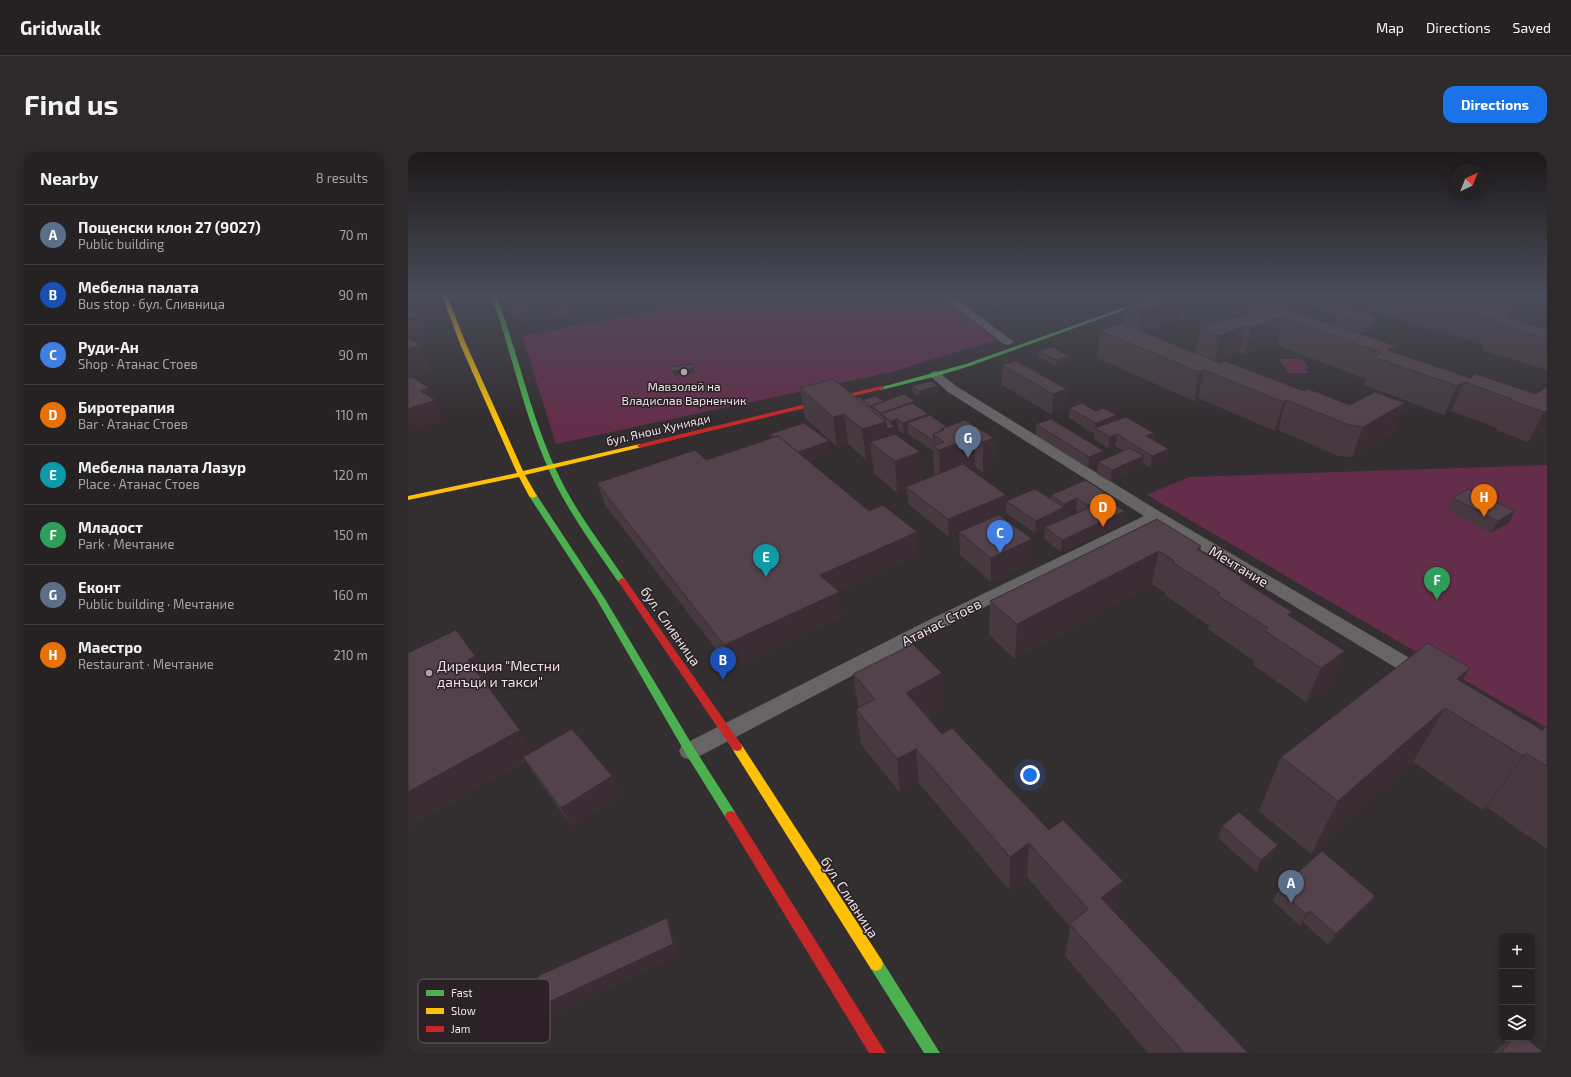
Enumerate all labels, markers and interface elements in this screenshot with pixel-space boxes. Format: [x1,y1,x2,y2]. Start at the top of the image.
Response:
text: Gridwalk [20,16,101,39]
text: Map [1376,19,1404,36]
text: Directions [1426,19,1491,36]
text: Saved [1513,19,1551,36]
button: Directions [1443,86,1547,123]
text: Find us [24,87,118,121]
north arrow [1451,164,1487,200]
text: Nearby [40,168,98,188]
text: 8 results [316,170,368,186]
text: Пощенски клон 27 (9027) [78,218,261,236]
text: A [49,227,57,243]
text: 70 m [339,227,368,243]
text: Public building [78,236,164,252]
text: Мебелна палата [78,278,199,296]
text: B [49,287,57,303]
text: 90 m [338,287,368,303]
text: Bus stop · бул. Сливница [78,296,225,312]
text: Руди-Ан [78,338,139,356]
text: C [49,347,57,363]
text: 90 m [338,347,368,363]
text: Shop · Атанас Стоев [78,356,198,372]
marker: Мавзолей на Владислав Варненчик [679,367,689,377]
place label: Мавзолей на Владислав Варненчик [622,379,747,407]
text: Биротерапия [78,398,175,416]
text: D [49,407,57,423]
text: 110 m [336,407,368,423]
street label: бул. Янош Хунияди [604,410,712,449]
text: Bar · Атанас Стоев [78,416,188,432]
pin: G [955,425,981,458]
text: Мебелна палата Лазур [78,458,246,476]
text: E [49,467,57,483]
text: 120 m [333,467,368,483]
text: Place · Атанас Стоев [78,476,200,492]
pin: H [1471,484,1497,517]
pin: D [1090,494,1116,527]
text: Младост [78,518,143,536]
pin: C [987,520,1013,553]
text: F [49,527,57,543]
text: 150 m [334,527,368,543]
text: Park · Мечтание [78,536,174,552]
street label: Мечтание [1206,542,1272,590]
pin: E [753,544,779,577]
pin: F [1424,567,1450,600]
text: Еконт [78,578,121,596]
street label: бул. Сливница [637,583,705,669]
text: G [49,587,57,603]
text: 160 m [333,587,368,603]
street label: Атанас Стоев [898,595,984,649]
text: Public building · Мечтание [78,596,234,612]
text: Маестро [78,638,142,656]
text: H [49,647,57,663]
text: 210 m [333,647,368,663]
pin: B [710,647,736,680]
text: Restaurant · Мечтание [78,656,214,672]
place label: Дирекция "Местни данъци и такси" [437,657,560,690]
marker: Дирекция "Местни данъци и такси" [424,668,434,678]
your location [1020,765,1040,785]
street label: бул. Сливница [817,853,883,941]
pin: A [1278,870,1304,903]
map controls [1499,933,1535,1041]
button: + [1499,933,1535,969]
button: − [1499,969,1535,1005]
legend [418,979,550,1043]
text: Fast [451,986,473,999]
text: Slow [451,1004,476,1017]
button: layers [1499,1005,1535,1041]
text: Jam [451,1022,470,1035]

